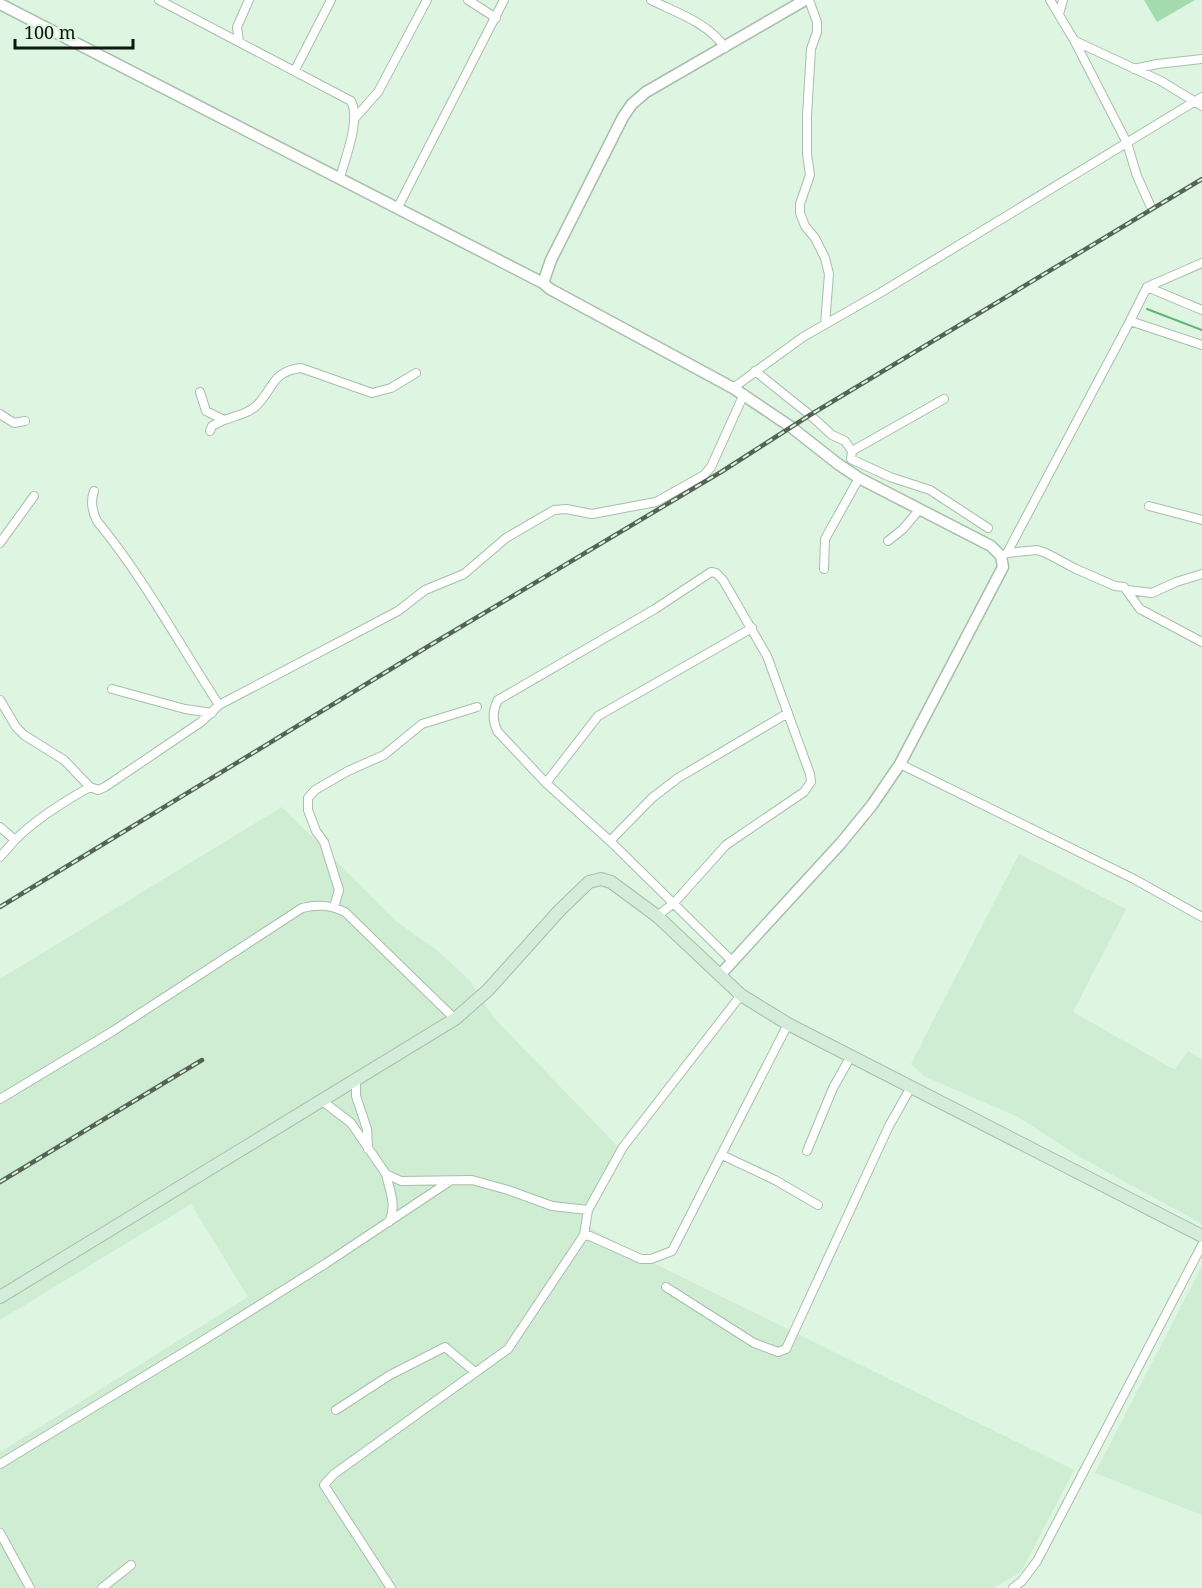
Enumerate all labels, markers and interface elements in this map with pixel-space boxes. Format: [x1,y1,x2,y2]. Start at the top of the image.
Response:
scale bar [15,12,134,50]
text: 100 m [24,20,76,44]

